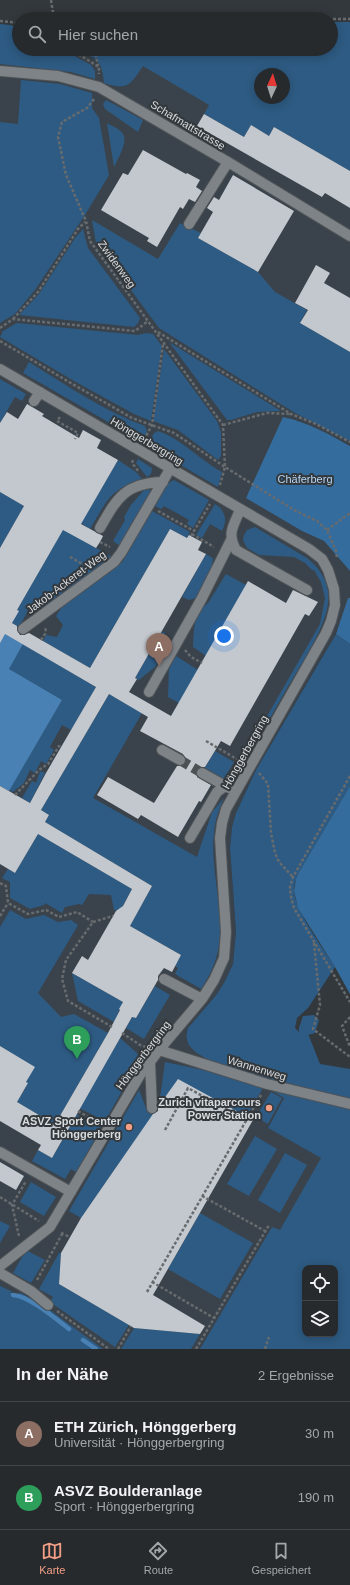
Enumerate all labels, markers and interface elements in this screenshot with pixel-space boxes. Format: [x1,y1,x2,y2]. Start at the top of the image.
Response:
search box [12,12,338,56]
icon: search [26,23,48,45]
text: Hier suchen [58,26,138,43]
north arrow [254,68,290,104]
street label: Schafmattstrasse [148,98,228,152]
street label: Zwidenweg [96,238,138,290]
street label: Hönggerbergring [109,415,185,467]
park label: Chäferberg [277,473,333,485]
street label: Jakob-Ackeret-Weg [24,548,108,616]
your location [214,626,234,646]
pin: A [146,633,172,666]
street label: Hönggerbergring [220,713,270,791]
street label: Hönggerbergring [113,1018,173,1092]
pin: B [64,1026,90,1059]
street label: Wannenweg [226,1053,288,1083]
place label: Zurich vitaparcours Power Station [158,1096,261,1121]
marker: Zurich vitaparcours Power Station [264,1103,274,1113]
place label: ASVZ Sport Center Hönggerberg [22,1115,122,1140]
marker: ASVZ Sport Center Hönggerberg [124,1122,134,1132]
map controls [302,1265,338,1337]
button: locate [302,1265,338,1301]
button: layers [302,1301,338,1337]
text: In der Nähe [16,1365,109,1384]
text: 2 Ergebnisse [258,1368,334,1383]
text: ETH Zürich, Hönggerberg [54,1418,237,1435]
text: A [24,1426,34,1441]
text: 30 m [305,1426,334,1441]
text: Universität · Hönggerbergring [54,1435,225,1450]
text: ASVZ Boulderanlage [54,1482,202,1499]
text: B [24,1490,34,1505]
text: 190 m [298,1490,334,1505]
text: Sport · Hönggerbergring [54,1499,194,1514]
tab: Karte [39,1540,65,1576]
tab: Route [144,1540,173,1576]
tab: Gespeichert [252,1540,311,1576]

